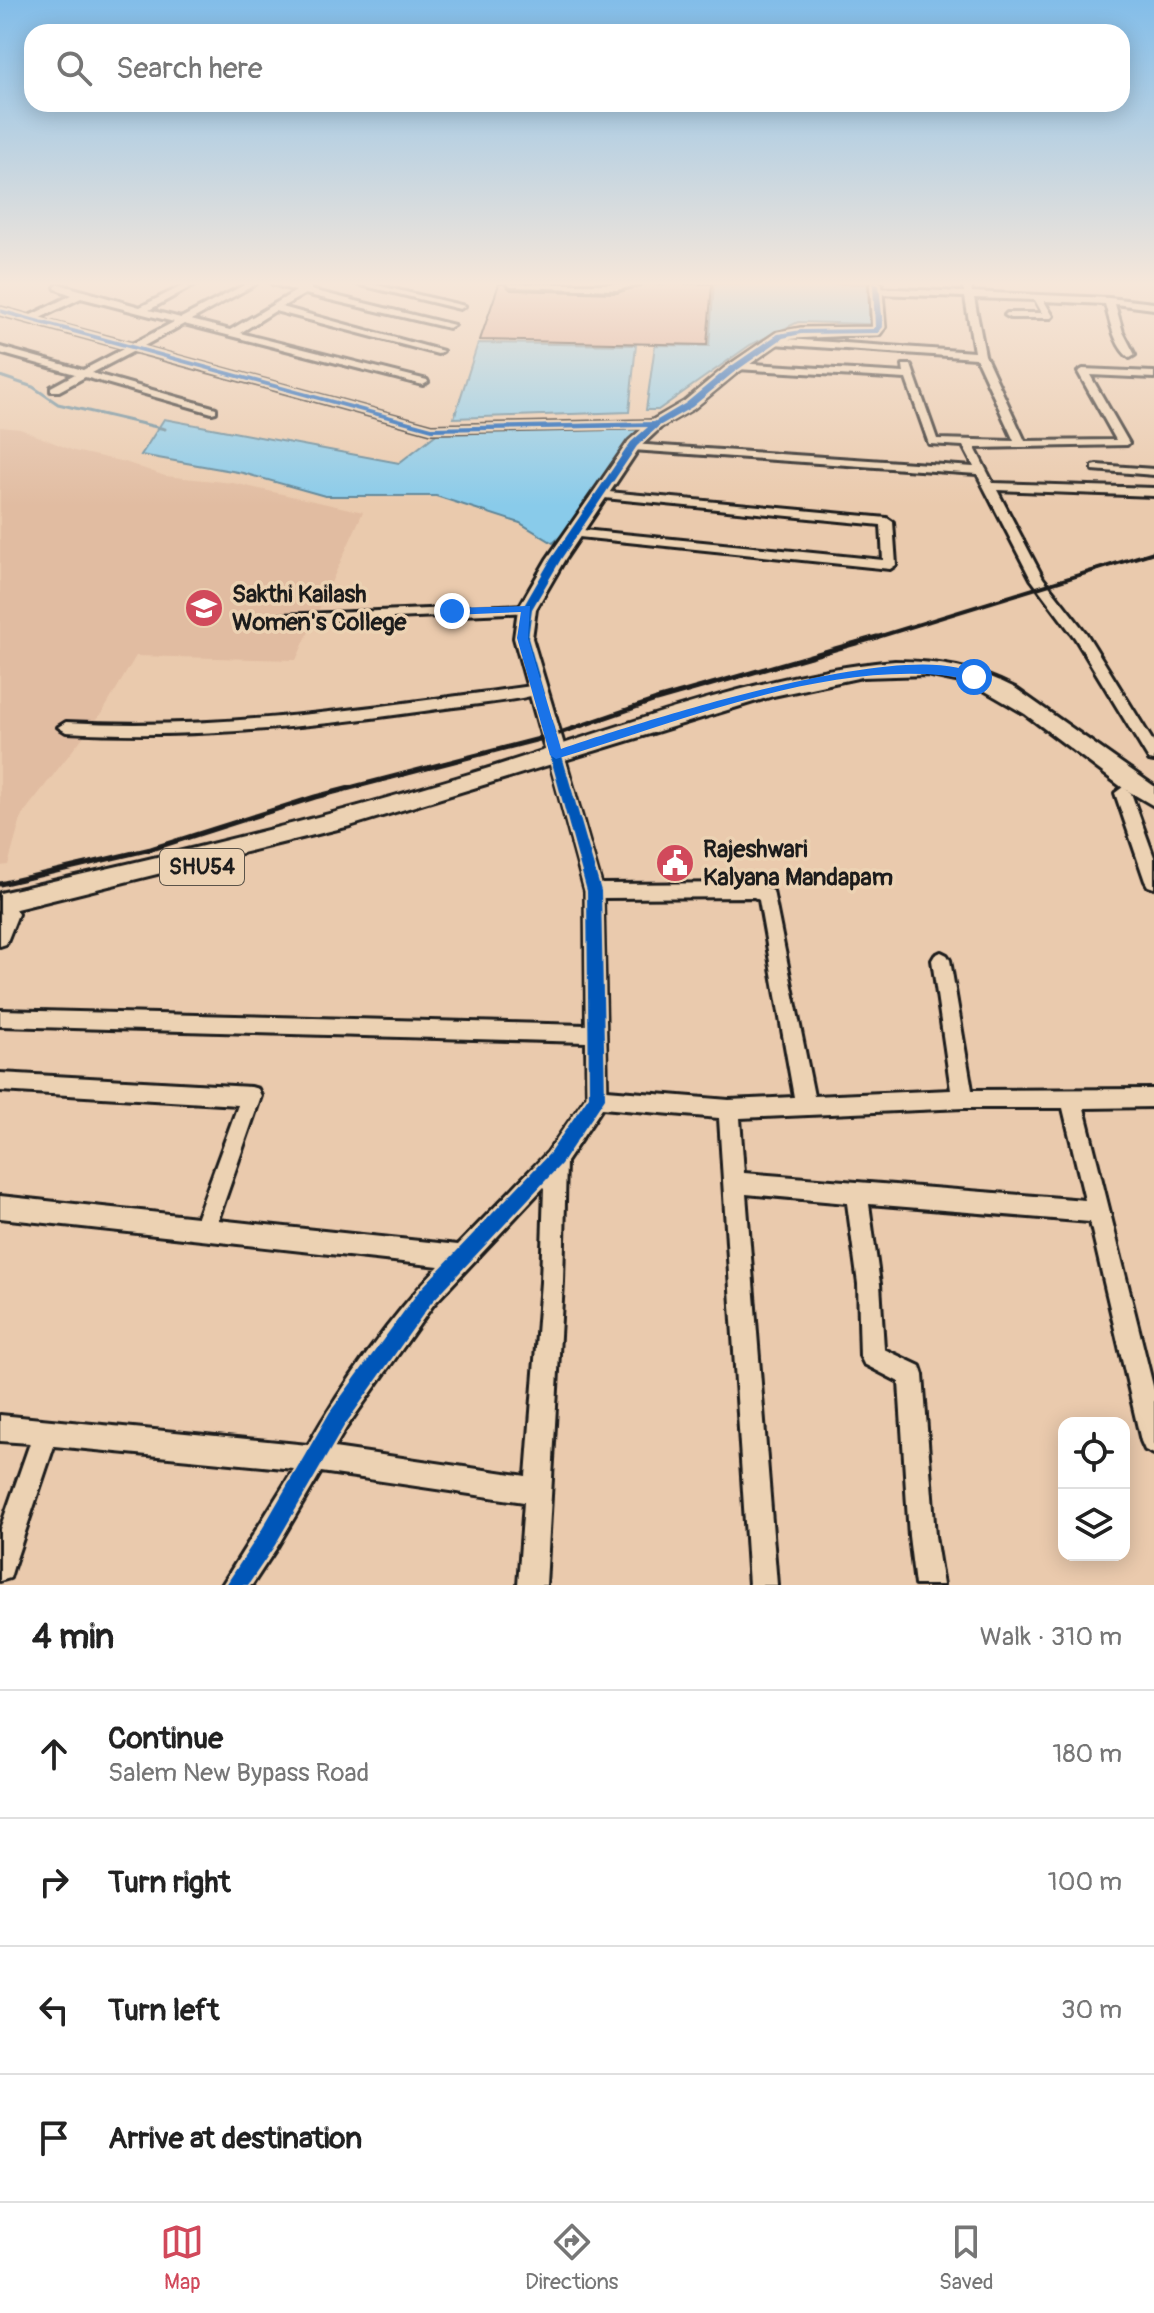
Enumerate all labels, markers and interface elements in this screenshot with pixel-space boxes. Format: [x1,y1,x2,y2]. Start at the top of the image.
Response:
search box [24,24,1130,112]
icon: search [52,46,96,90]
text: Search here [116,50,263,87]
place label: Sakthi Kailash Women's College [232,580,408,637]
school or university icon: Sakthi Kailash Women's College [183,587,225,629]
route end [434,593,470,629]
route start [956,659,992,695]
place label: Rajeshwari Kalyana Mandapam [703,835,893,892]
public building icon: Rajeshwari Kalyana Mandapam [654,842,696,884]
road number: SHU54 [160,849,244,885]
map controls [1058,1417,1130,1561]
button: locate [1058,1417,1130,1489]
button: layers [1058,1489,1130,1561]
text: 4 min [32,1616,114,1659]
text: Walk · 310 m [980,1621,1122,1653]
text: Continue [108,1720,223,1757]
icon: ahead [32,1732,76,1776]
text: 180 m [1052,1738,1122,1770]
text: Salem New Bypass Road [108,1757,369,1789]
icon: right [32,1860,76,1904]
text: Turn right [108,1864,231,1901]
text: 100 m [1048,1866,1122,1898]
icon: left [32,1988,76,2032]
text: Turn left [108,1992,219,2029]
text: 30 m [1061,1994,1122,2026]
icon: arrive [32,2116,76,2160]
text: Arrive at destination [108,2120,362,2157]
tab: Map [160,2220,204,2296]
tab: Directions [525,2220,618,2296]
tab: Saved [939,2220,994,2296]

